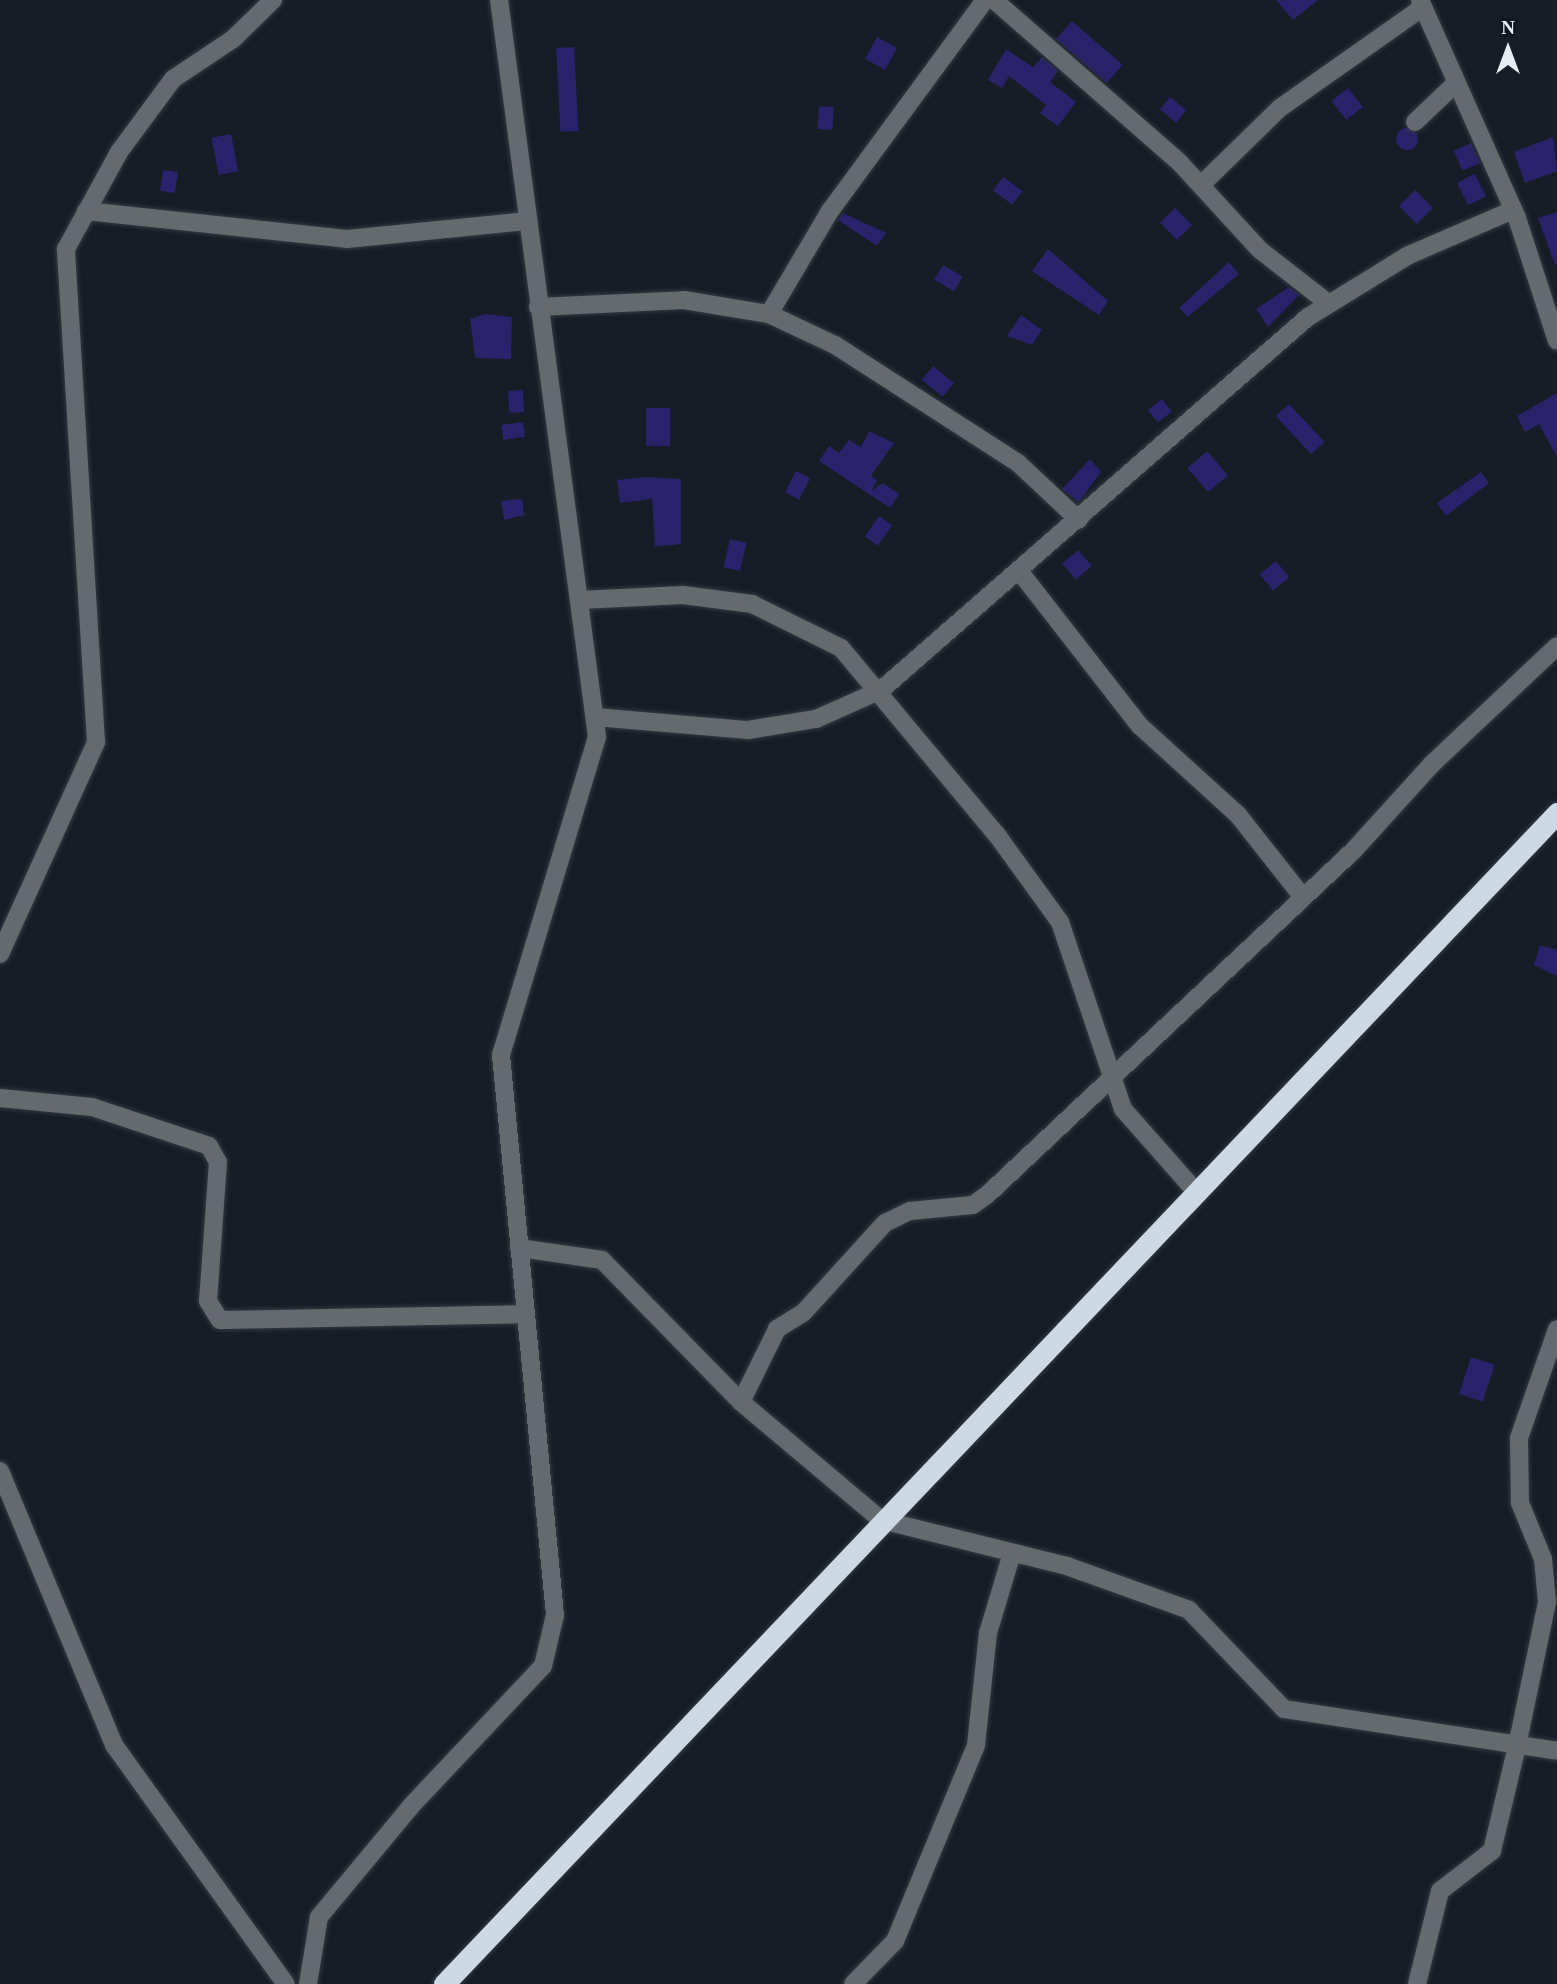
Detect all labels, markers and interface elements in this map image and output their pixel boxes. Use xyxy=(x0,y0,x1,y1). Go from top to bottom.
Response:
north arrow xyxy=(1473,14,1543,84)
text: N xyxy=(1501,17,1515,38)

